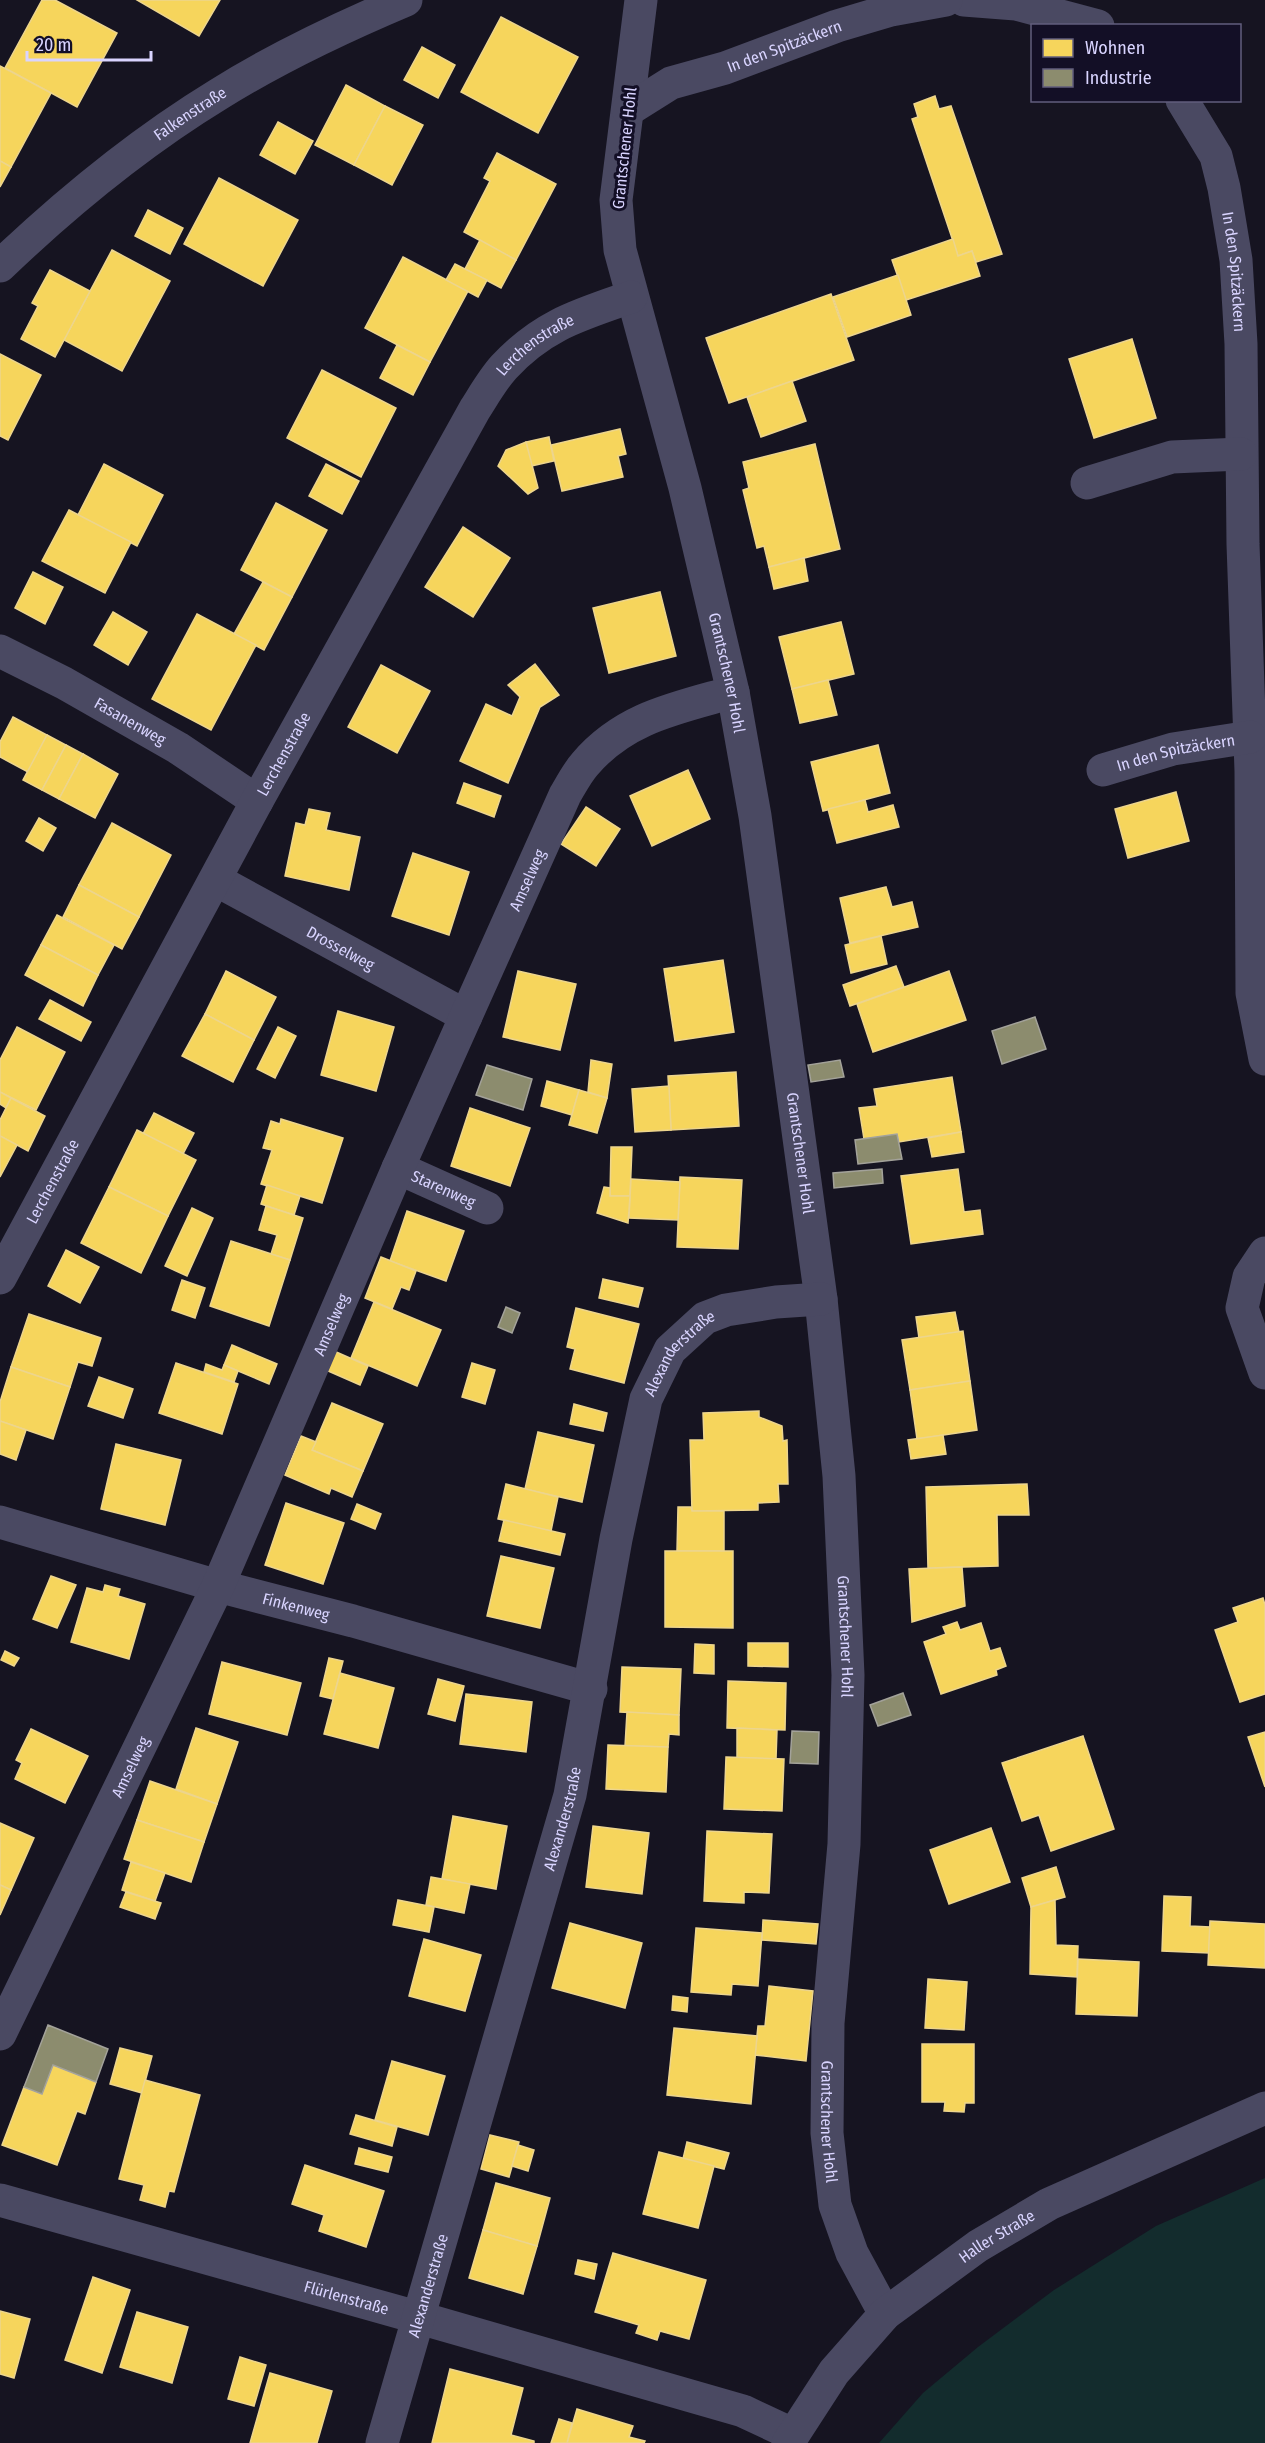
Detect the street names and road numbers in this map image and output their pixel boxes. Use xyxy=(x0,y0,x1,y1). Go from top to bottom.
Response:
street label: In den Spitzäckern xyxy=(724,16,844,76)
street label: Falkenstraße xyxy=(150,83,230,144)
street label: Grantschener Hohl xyxy=(609,86,640,210)
street label: In den Spitzäckern xyxy=(1218,210,1249,332)
street label: Lerchenstraße xyxy=(492,310,577,379)
street label: Grantschener Hohl xyxy=(705,611,749,734)
street label: Fasanenweg xyxy=(91,693,170,749)
street label: Lerchenstraße xyxy=(253,709,315,799)
street label: In den Spitzäckern xyxy=(1114,731,1236,775)
street label: Amselweg xyxy=(505,846,550,914)
street label: Drosselweg xyxy=(303,922,378,975)
street label: Grantschener Hohl xyxy=(783,1091,818,1215)
street label: Lerchenstraße xyxy=(22,1136,83,1227)
street label: Starenweg xyxy=(408,1166,479,1212)
street label: Amselweg xyxy=(309,1290,353,1359)
street label: Alexanderstraße xyxy=(640,1306,717,1399)
street label: Grantschener Hohl xyxy=(834,1575,857,1698)
street label: Finkenweg xyxy=(261,1589,332,1625)
street label: Amselweg xyxy=(108,1733,154,1801)
street label: Alexanderstraße xyxy=(540,1765,585,1873)
street label: Grantschener Hohl xyxy=(817,2060,841,2184)
street label: Haller Straße xyxy=(955,2206,1038,2267)
street label: Alexanderstraße xyxy=(404,2232,452,2340)
street label: Flürlenstraße xyxy=(302,2277,391,2319)

